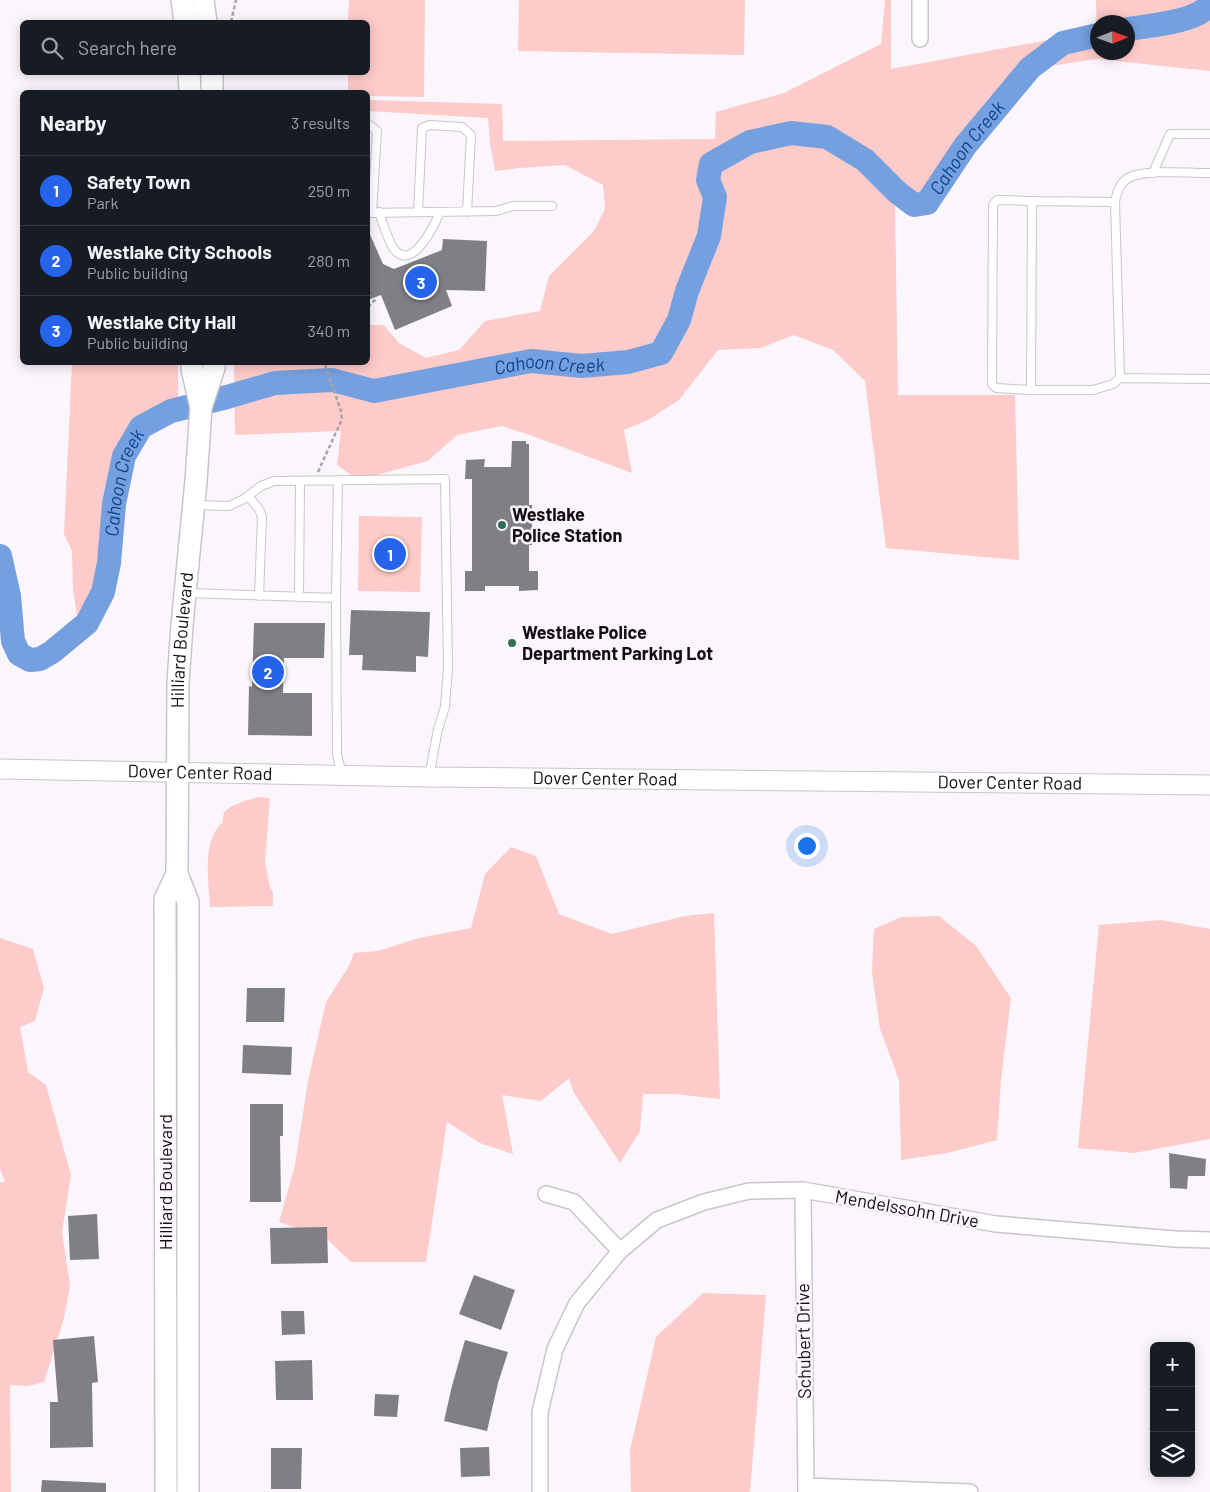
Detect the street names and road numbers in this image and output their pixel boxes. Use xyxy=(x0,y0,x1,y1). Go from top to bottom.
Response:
street label: Hilliard Boulevard xyxy=(166,571,197,708)
street label: Dover Center Road xyxy=(127,759,273,784)
street label: Dover Center Road xyxy=(532,766,677,790)
street label: Dover Center Road xyxy=(937,770,1082,794)
street label: Hilliard Boulevard xyxy=(154,1114,176,1250)
street label: Mendelssohn Drive xyxy=(834,1185,981,1231)
street label: Schubert Drive xyxy=(791,1283,815,1399)

